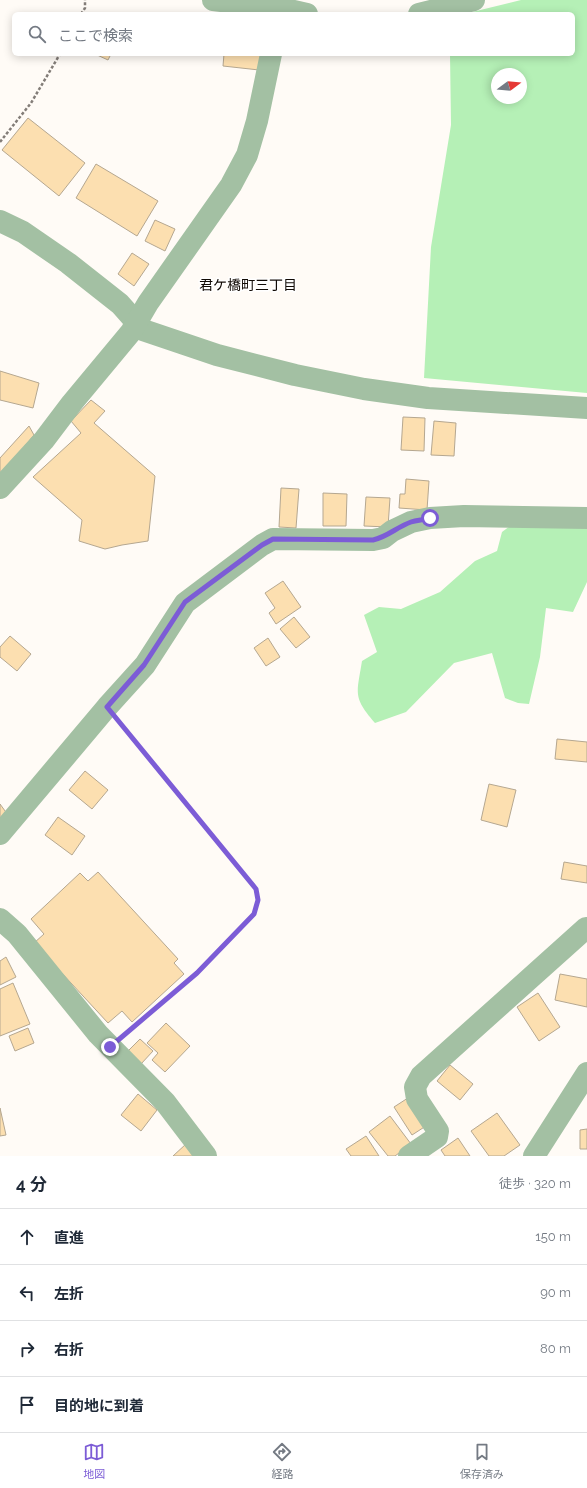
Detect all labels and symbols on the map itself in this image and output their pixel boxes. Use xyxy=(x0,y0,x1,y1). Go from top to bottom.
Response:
north arrow xyxy=(491,68,527,104)
district label: 君ケ橋町三丁目 xyxy=(199,277,297,293)
route start xyxy=(421,509,439,527)
route end xyxy=(101,1038,119,1056)

